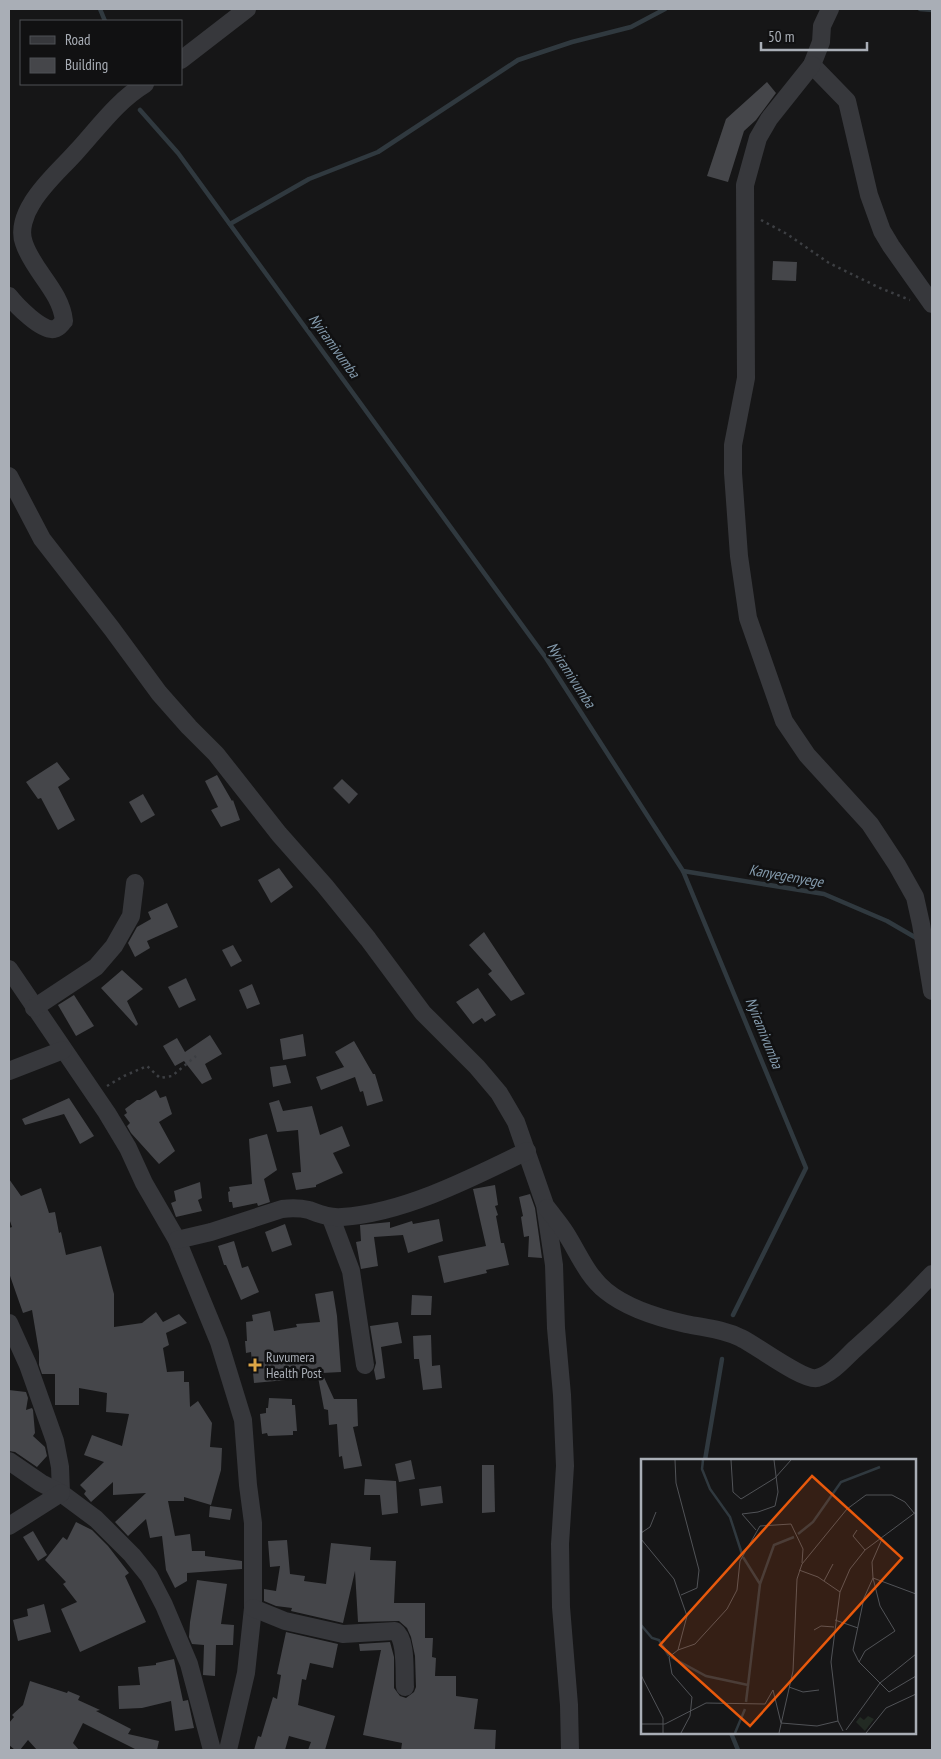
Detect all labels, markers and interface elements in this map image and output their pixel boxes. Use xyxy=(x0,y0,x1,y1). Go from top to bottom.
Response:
legend xyxy=(20,20,182,85)
scale bar xyxy=(761,20,867,52)
text: 50 m xyxy=(768,27,794,46)
text: Road xyxy=(65,30,91,49)
text: Building xyxy=(65,55,108,74)
water label: Nyiramivumba xyxy=(305,310,365,382)
water label: Nyiramivumba xyxy=(543,638,600,712)
water label: Kanyegenyege xyxy=(747,860,825,892)
water label: Nyiramivumba xyxy=(742,995,788,1072)
place label: Ruvumera Health Post xyxy=(266,1348,322,1382)
marker: Ruvumera Health Post xyxy=(248,1358,262,1372)
inset map xyxy=(641,1459,916,1734)

